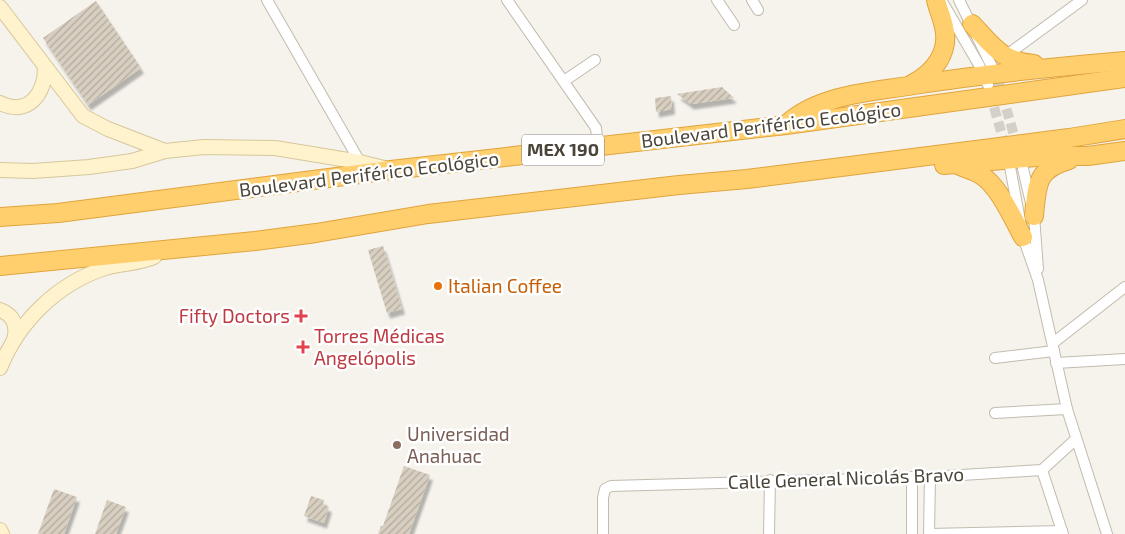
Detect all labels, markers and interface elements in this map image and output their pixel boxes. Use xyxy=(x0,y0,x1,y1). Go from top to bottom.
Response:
street label: Boulevard Periférico Ecológico xyxy=(640,97,902,152)
road number: MEX 190 xyxy=(522,134,604,166)
street label: Boulevard Periférico Ecológico xyxy=(238,146,500,201)
place label: Italian Coffee xyxy=(448,274,562,297)
marker: Italian Coffee xyxy=(432,280,444,292)
place label: Fifty Doctors xyxy=(179,304,290,327)
marker: Fifty Doctors xyxy=(294,309,308,323)
place label: Torres Médicas Angelópolis xyxy=(314,324,445,369)
marker: Torres Médicas Angelópolis xyxy=(296,340,310,354)
place label: Universidad Anahuac xyxy=(407,422,510,467)
marker: Universidad Anahuac xyxy=(391,439,403,451)
street label: Calle General Nicolás Bravo xyxy=(727,462,965,493)

